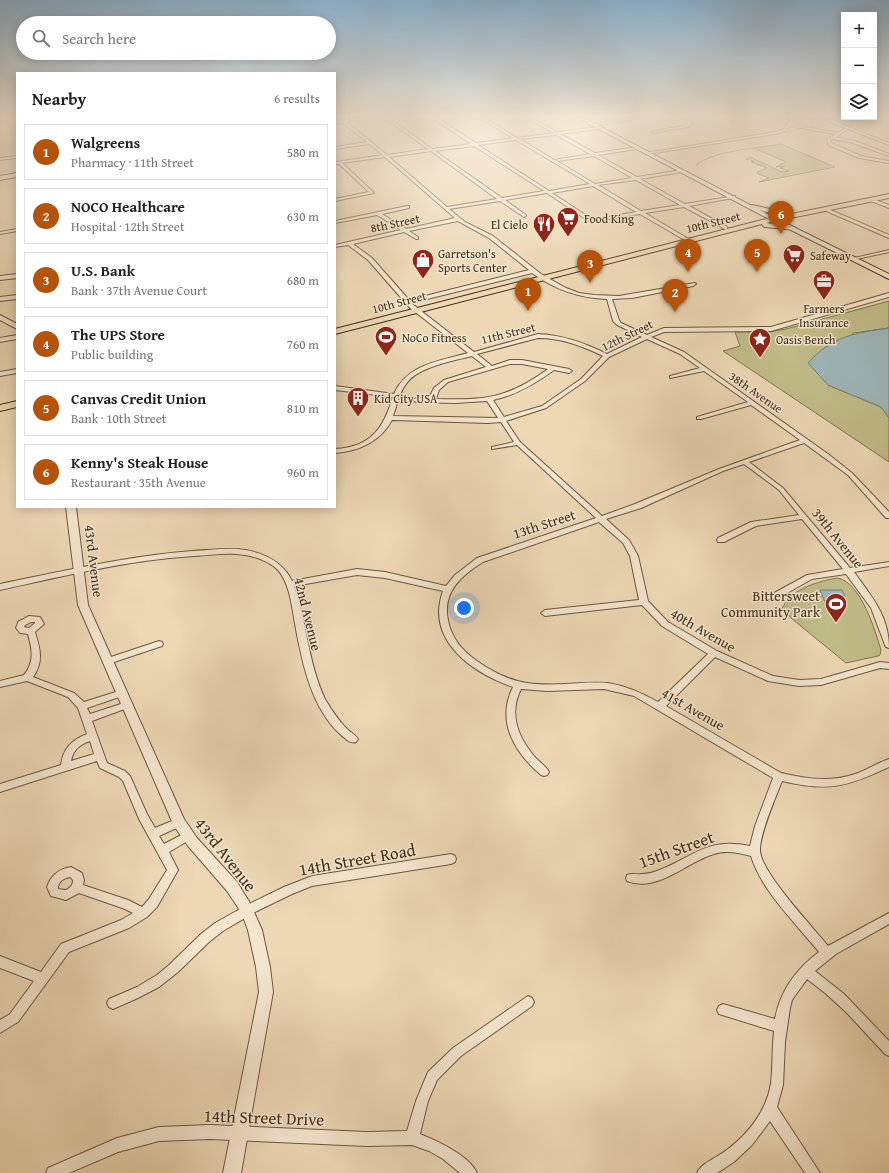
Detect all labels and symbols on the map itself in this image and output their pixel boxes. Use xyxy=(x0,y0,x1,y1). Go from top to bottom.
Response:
pin: 6 xyxy=(768,201,794,234)
supermarket icon: Food King xyxy=(555,205,581,238)
street label: 10th Street xyxy=(684,207,743,237)
street label: 8th Street xyxy=(369,209,422,236)
place label: Food King xyxy=(584,210,634,227)
restaurant icon: El Cielo xyxy=(531,211,557,244)
place label: El Cielo xyxy=(491,216,528,233)
pin: 4 xyxy=(675,239,701,272)
pin: 5 xyxy=(744,239,770,272)
supermarket icon: Safeway xyxy=(781,242,807,275)
place label: Garretson's Sports Center xyxy=(438,245,507,276)
shop icon: Garretson's Sports Center xyxy=(410,247,436,280)
place label: Safeway xyxy=(810,247,851,264)
pin: 3 xyxy=(577,250,603,283)
office icon: Farmers Insurance xyxy=(811,268,837,301)
pin: 1 xyxy=(515,278,541,311)
pin: 2 xyxy=(662,279,688,312)
street label: 10th Street xyxy=(370,286,429,317)
place label: Farmers Insurance xyxy=(799,300,849,331)
street label: 12th Street xyxy=(598,315,656,355)
street label: 11th Street xyxy=(479,318,538,348)
sports icon: NoCo Fitness xyxy=(373,324,399,357)
place icon: Oasis Bench xyxy=(747,326,773,359)
place label: NoCo Fitness xyxy=(402,329,467,346)
place label: Oasis Bench xyxy=(776,331,836,348)
street label: 38th Avenue xyxy=(726,367,787,417)
building icon: Kid City USA xyxy=(345,385,371,418)
place label: Kid City USA xyxy=(374,390,438,407)
street label: 13th Street xyxy=(510,504,578,544)
street label: 39th Avenue xyxy=(807,504,869,573)
street label: 43rd Avenue xyxy=(80,524,108,599)
street label: 42nd Avenue xyxy=(289,575,327,653)
place label: Bittersweet Community Park xyxy=(721,586,821,622)
sports icon: Bittersweet Community Park xyxy=(823,591,849,624)
your location xyxy=(454,598,474,618)
street label: 40th Avenue xyxy=(667,603,740,657)
street label: 41st Avenue xyxy=(658,683,729,735)
street label: 43rd Avenue xyxy=(189,812,263,896)
street label: 15th Street xyxy=(635,824,717,874)
street label: 14th Street Road xyxy=(297,836,417,882)
street label: 14th Street Drive xyxy=(203,1102,325,1132)

